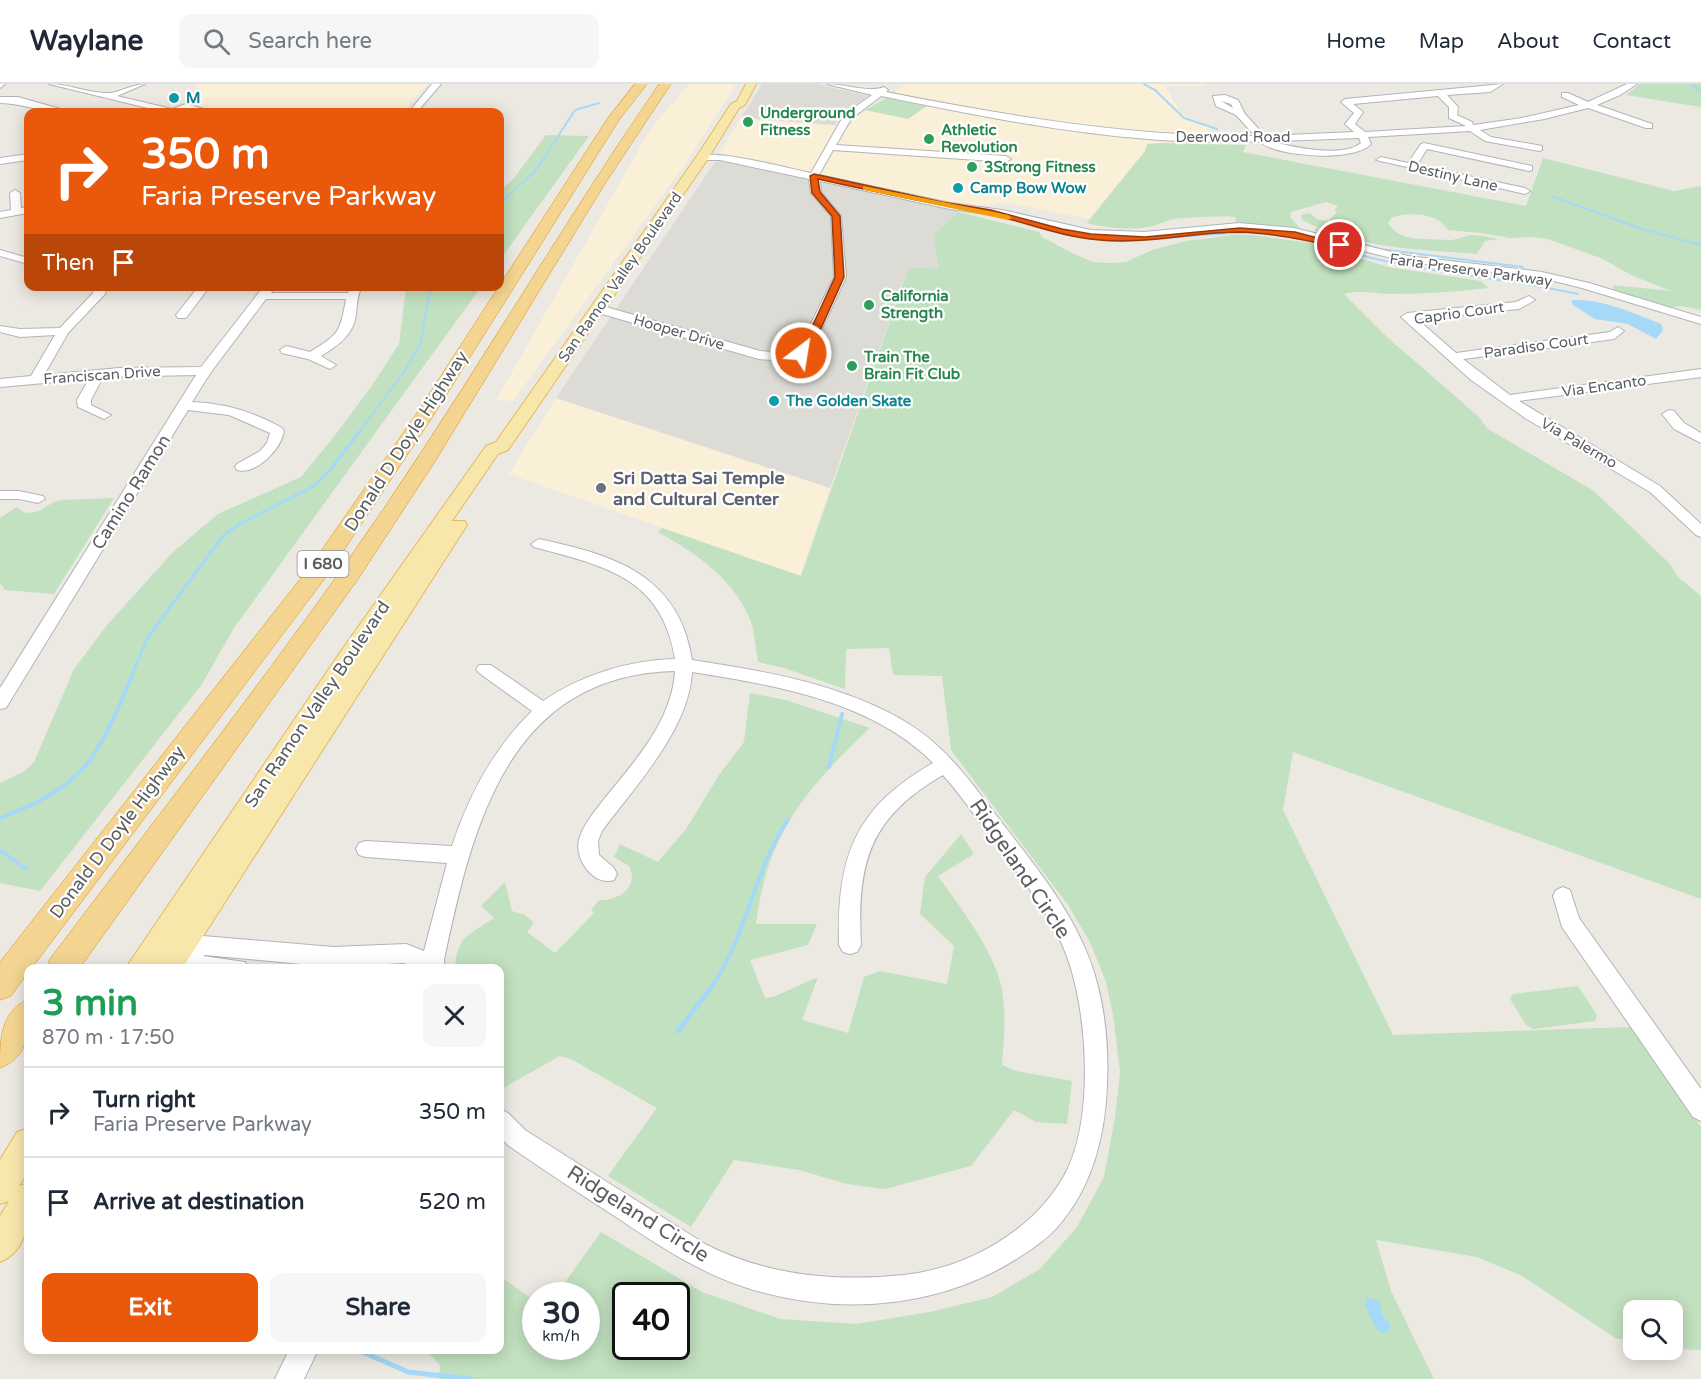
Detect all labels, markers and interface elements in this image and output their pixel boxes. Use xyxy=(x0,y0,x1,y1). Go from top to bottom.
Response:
search box xyxy=(179,14,599,68)
text: Waylane xyxy=(30,24,143,58)
icon: search xyxy=(200,25,233,58)
text: Search here xyxy=(248,28,372,54)
text: Home xyxy=(1326,29,1386,54)
text: Map xyxy=(1419,29,1464,54)
text: About xyxy=(1497,29,1559,54)
text: Contact xyxy=(1592,29,1671,54)
place label: M xyxy=(186,89,201,107)
marker: M xyxy=(167,91,181,105)
place label: Underground Fitness xyxy=(760,104,856,139)
marker: Underground Fitness xyxy=(741,115,755,129)
place label: Athletic Revolution xyxy=(941,121,1018,156)
street label: Deerwood Road xyxy=(1176,128,1290,146)
text: 350 m xyxy=(141,129,270,180)
icon: right xyxy=(42,132,120,210)
marker: Athletic Revolution xyxy=(922,132,936,146)
street label: Destiny Lane xyxy=(1406,157,1500,195)
place label: 3Strong Fitness xyxy=(984,158,1096,177)
marker: 3Strong Fitness xyxy=(965,160,979,174)
place label: Camp Bow Wow xyxy=(970,179,1087,198)
text: Faria Preserve Parkway xyxy=(141,180,436,213)
marker: Camp Bow Wow xyxy=(951,181,965,195)
street label: San Ramon Valley Boulevard xyxy=(554,188,686,366)
pin xyxy=(1314,219,1365,270)
icon: arrive xyxy=(1323,228,1356,261)
icon: arrive xyxy=(107,246,140,279)
text: Then xyxy=(42,250,95,276)
street label: Faria Preserve Parkway xyxy=(1389,250,1553,290)
place label: California Strength xyxy=(881,287,949,323)
marker: California Strength xyxy=(862,298,876,312)
street label: Caprio Court xyxy=(1413,298,1505,328)
street label: Hooper Drive xyxy=(631,310,727,354)
position arrow xyxy=(769,321,833,385)
street label: Paradiso Court xyxy=(1482,330,1590,362)
street label: Donald D Doyle Highway xyxy=(339,346,473,535)
place label: Train The Brain Fit Club xyxy=(863,348,961,383)
marker: Train The Brain Fit Club xyxy=(845,359,859,373)
street label: Franciscan Drive xyxy=(43,362,161,388)
street label: Via Encanto xyxy=(1561,371,1647,401)
place label: The Golden Skate xyxy=(785,392,912,410)
marker: The Golden Skate xyxy=(767,394,781,408)
street label: Via Palermo xyxy=(1538,414,1620,472)
street label: Camino Ramon xyxy=(87,430,175,554)
place label: Sri Datta Sai Temple and Cultural Center xyxy=(613,467,785,510)
marker: Sri Datta Sai Temple and Cultural Center xyxy=(594,481,608,495)
road number: I 680 xyxy=(298,551,348,577)
street label: San Ramon Valley Boulevard xyxy=(240,597,394,811)
street label: Donald D Doyle Highway xyxy=(45,741,189,923)
street label: Ridgeland Circle xyxy=(964,794,1076,944)
text: 3 min xyxy=(42,982,138,1025)
button: close xyxy=(423,984,486,1047)
text: 870 m · 17:50 xyxy=(42,1026,174,1050)
text: Turn right xyxy=(93,1087,195,1113)
icon: right xyxy=(42,1096,75,1129)
text: 350 m xyxy=(419,1099,486,1125)
text: Faria Preserve Parkway xyxy=(93,1113,312,1137)
street label: Ridgeland Circle xyxy=(562,1160,714,1268)
icon: arrive xyxy=(42,1186,75,1219)
text: Arrive at destination xyxy=(93,1189,304,1215)
text: 520 m xyxy=(419,1189,486,1215)
button: Exit xyxy=(42,1273,258,1342)
button: Share xyxy=(270,1273,486,1342)
speed limit sign: 40 xyxy=(612,1282,690,1360)
text: 30 xyxy=(542,1295,580,1332)
map controls xyxy=(1623,1300,1683,1360)
button: search xyxy=(1623,1300,1683,1360)
text: km/h xyxy=(542,1327,580,1345)

